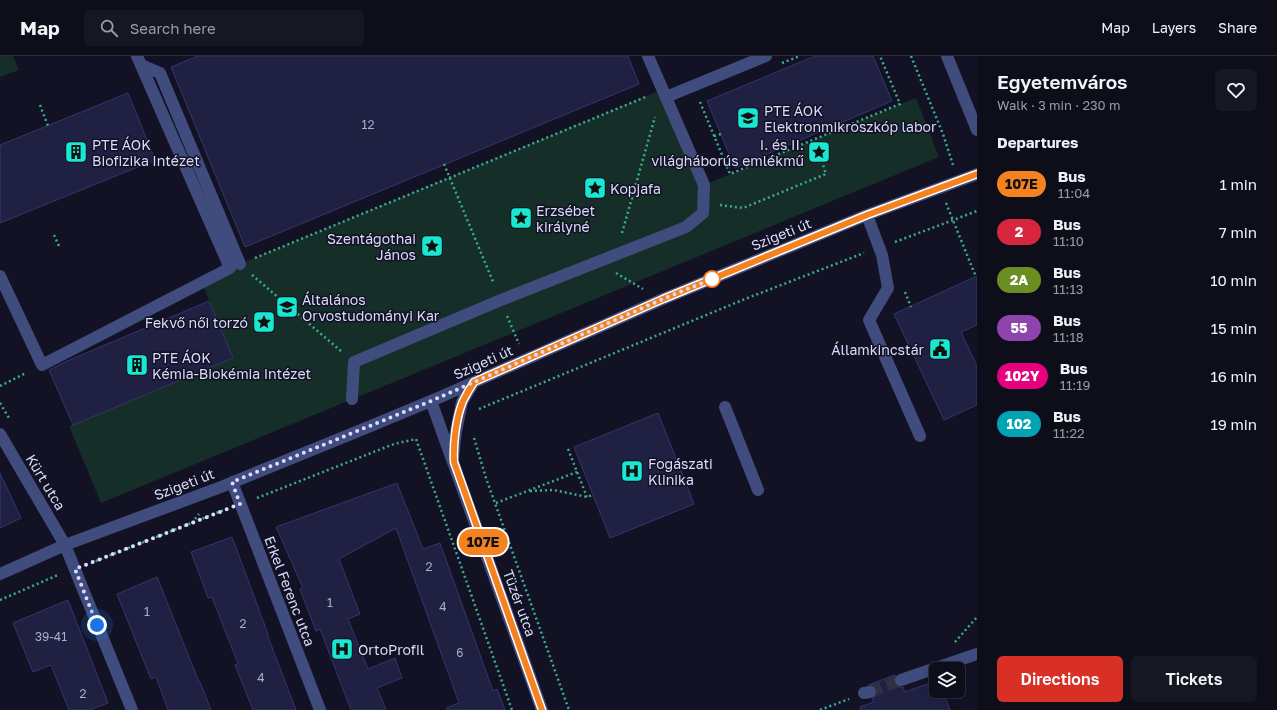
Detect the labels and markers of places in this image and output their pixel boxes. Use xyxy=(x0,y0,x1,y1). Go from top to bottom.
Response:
place label: PTE ÁOK Elektronmikroszkóp labor xyxy=(764,102,937,135)
school or university icon: PTE ÁOK Elektronmikroszkóp labor xyxy=(735,105,761,131)
place label: PTE ÁOK Biofizika Intézet xyxy=(92,136,200,169)
place label: I. és II. világháborús emlékmű xyxy=(651,136,805,169)
building icon: PTE ÁOK Biofizika Intézet xyxy=(63,139,89,165)
place icon: I. és II. világháborús emlékmű xyxy=(806,139,832,165)
place icon: Kopjafa xyxy=(582,175,608,201)
place label: Kopjafa xyxy=(610,180,661,197)
place label: Erzsébet királyné xyxy=(536,202,595,235)
place icon: Erzsébet királyné xyxy=(508,205,534,231)
place label: Szentágothai János xyxy=(327,230,416,263)
place icon: Szentágothai János xyxy=(419,233,445,259)
unlabelled marker xyxy=(703,270,721,288)
place label: Általános Orvostudományi Kar xyxy=(302,291,440,324)
school or university icon: Általános Orvostudományi Kar xyxy=(274,294,300,320)
place icon: Fekvő női torzó xyxy=(251,309,277,335)
place label: Fekvő női torzó xyxy=(145,314,248,331)
public building icon: Államkincstár xyxy=(927,336,953,362)
place label: Államkincstár xyxy=(831,341,925,358)
place label: PTE ÁOK Kémia-Biokémia Intézet xyxy=(152,349,311,382)
building icon: PTE ÁOK Kémia-Biokémia Intézet xyxy=(124,352,150,378)
place label: Fogászati Klinika xyxy=(648,455,713,488)
hospital icon: Fogászati Klinika xyxy=(619,458,645,484)
hospital icon: OrtoProfil xyxy=(329,636,355,662)
place label: OrtoProfil xyxy=(358,641,424,658)

